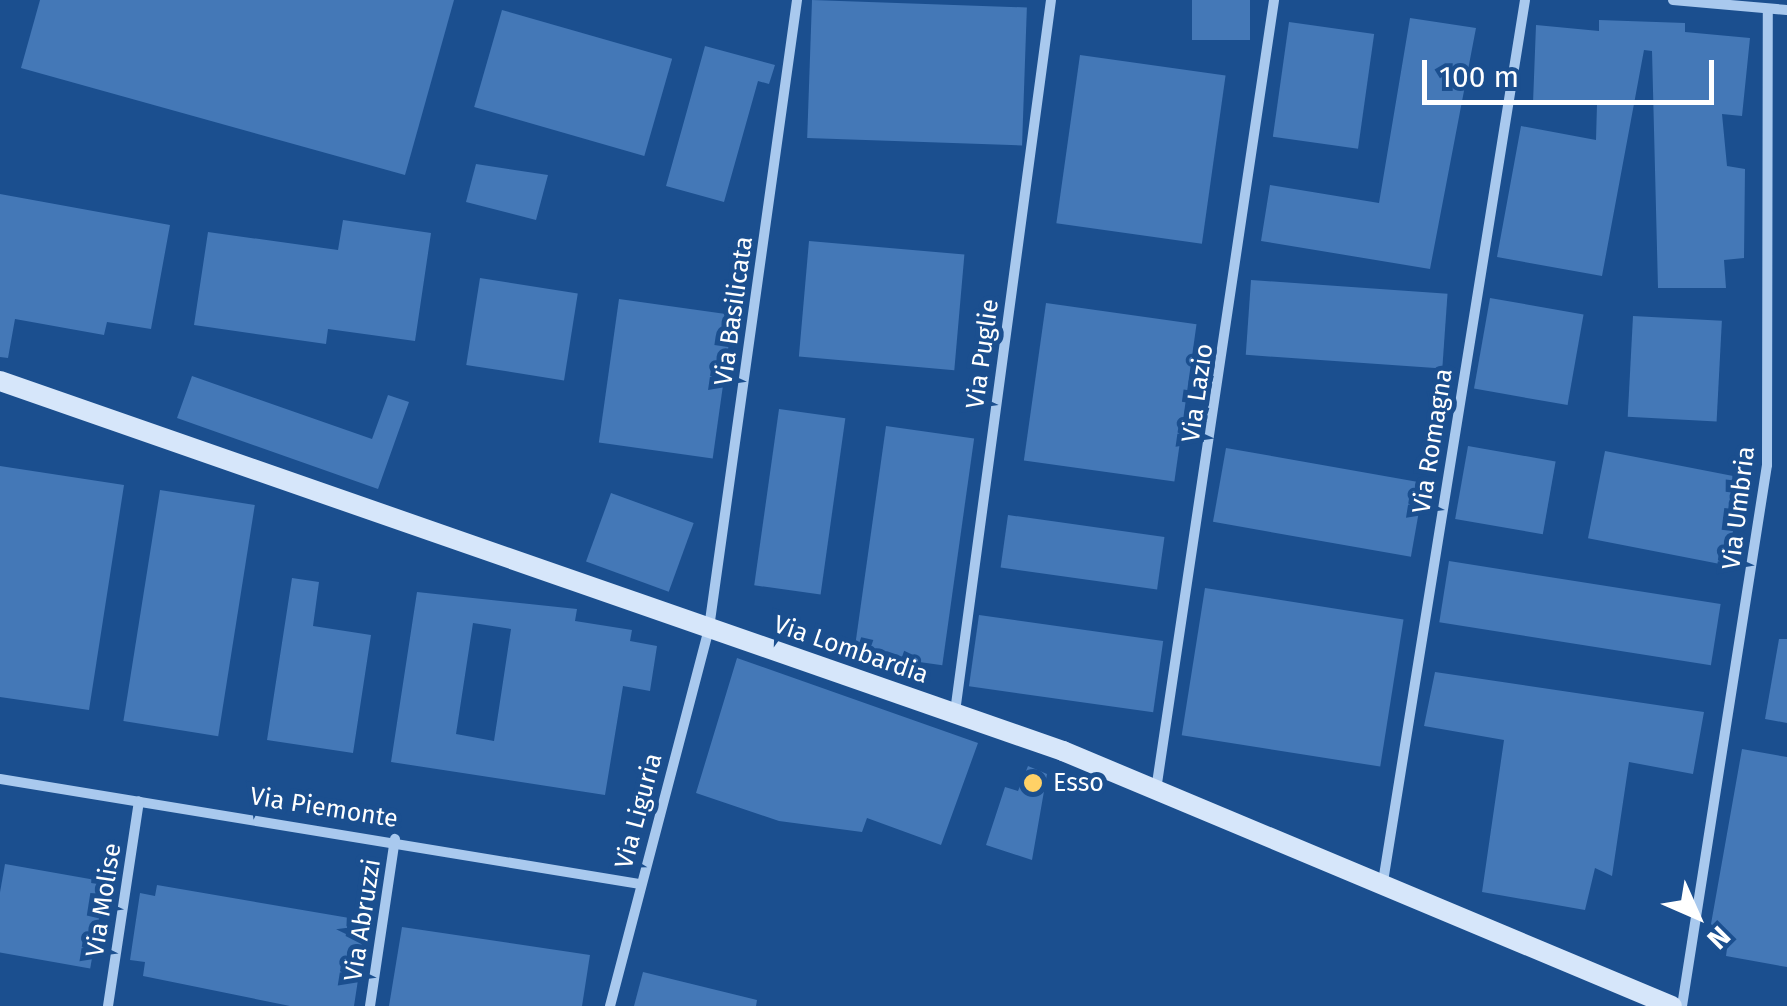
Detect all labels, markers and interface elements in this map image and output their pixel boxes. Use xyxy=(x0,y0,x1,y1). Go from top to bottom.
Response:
scale bar xyxy=(1427,40,1720,102)
text: 100 m xyxy=(1439,59,1519,95)
street label: Via Basilicata xyxy=(709,234,759,388)
street label: Via Puglie xyxy=(960,297,1006,411)
street label: Via Lazio xyxy=(1176,342,1220,444)
street label: Via Romagna xyxy=(1407,366,1459,516)
street label: Via Umbria xyxy=(1717,444,1761,572)
street label: Via Lombardia xyxy=(770,609,932,691)
street label: Via Liguria xyxy=(609,750,669,872)
place label: Esso xyxy=(1053,768,1104,798)
marker: Esso xyxy=(1022,772,1044,794)
street label: Via Piemonte xyxy=(248,782,400,834)
street label: Via Molise xyxy=(80,841,128,959)
street label: Via Abruzzi xyxy=(339,857,387,983)
north arrow xyxy=(1647,866,1747,966)
text: N xyxy=(1700,919,1737,956)

